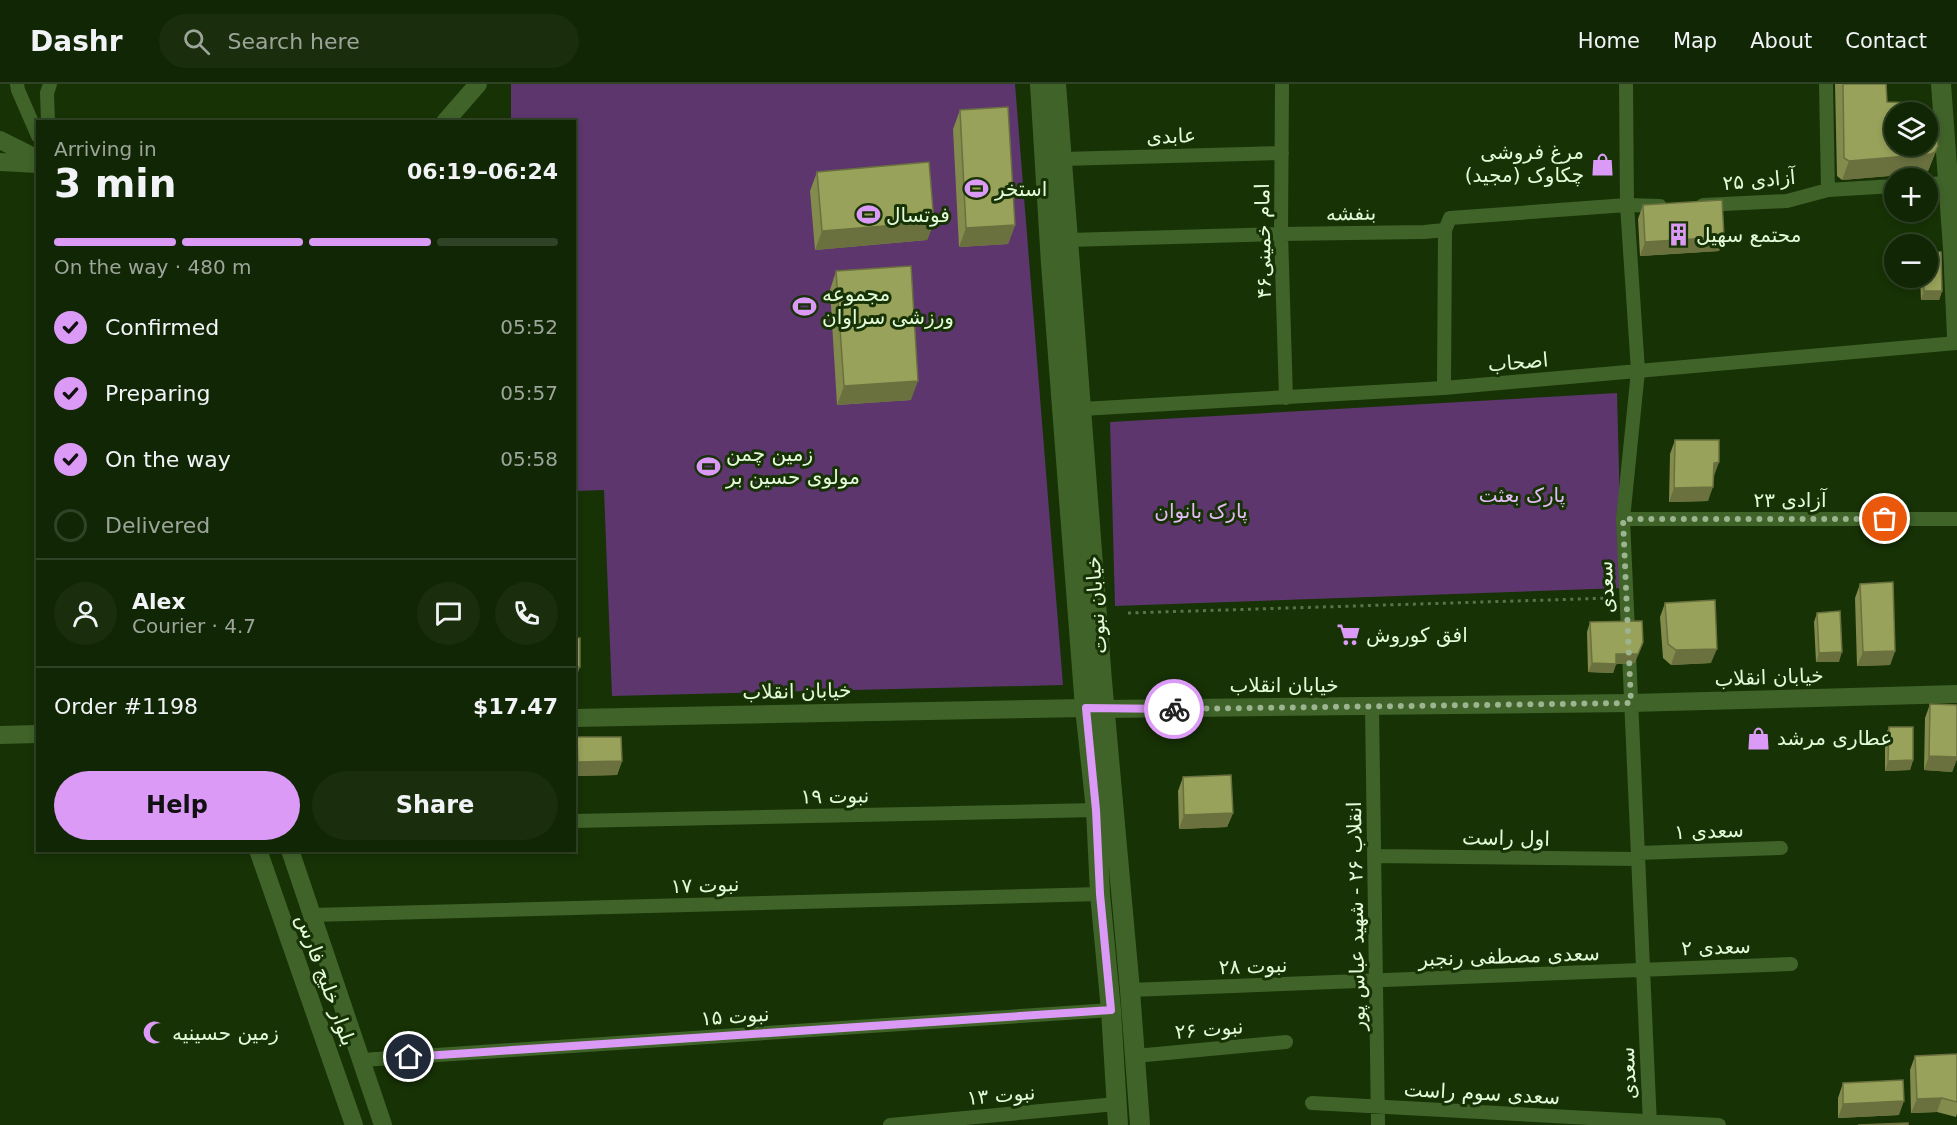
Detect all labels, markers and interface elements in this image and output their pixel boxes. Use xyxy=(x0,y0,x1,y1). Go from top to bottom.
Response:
search box xyxy=(159,14,579,68)
text: Dashr xyxy=(30,25,123,58)
icon: search xyxy=(180,25,213,58)
text: Search here xyxy=(228,29,360,54)
text: Home xyxy=(1578,29,1640,53)
text: Map xyxy=(1673,29,1717,53)
text: About xyxy=(1750,29,1812,53)
text: Contact xyxy=(1845,29,1927,53)
map controls xyxy=(1884,102,1938,288)
button: layers xyxy=(1884,102,1938,156)
street label: عابدی xyxy=(1146,123,1196,149)
text: Arriving in xyxy=(54,137,157,161)
place label: مرغ فروشی چکاوک (مجید) xyxy=(1465,140,1584,187)
shop icon: مرغ فروشی چکاوک (مجید) xyxy=(1589,151,1615,177)
text: 06:19–06:24 xyxy=(407,159,558,184)
text: 3 min xyxy=(54,161,176,206)
street label: آزادی ۲۵ xyxy=(1721,164,1798,195)
button: + xyxy=(1884,168,1938,222)
sports icon: استخر xyxy=(964,176,990,202)
place label: استخر xyxy=(994,177,1047,201)
street label: امام خمینی۴۶ xyxy=(1250,183,1276,299)
street label: بنفشه xyxy=(1326,201,1376,225)
sports icon: فوتسال xyxy=(855,202,881,228)
place label: فوتسال xyxy=(886,203,950,227)
building icon: محتمع سهیل xyxy=(1665,222,1691,248)
place label: محتمع سهیل xyxy=(1696,223,1801,247)
button: − xyxy=(1884,234,1938,288)
text: On the way · 480 m xyxy=(54,255,252,279)
place label: مجموعه ورزشی سراوان xyxy=(822,282,954,329)
sports icon: مجموعه ورزشی سراوان xyxy=(791,293,817,319)
icon: check xyxy=(54,311,87,344)
text: Confirmed xyxy=(105,315,219,340)
text: 05:52 xyxy=(500,315,558,339)
street label: اصحاب xyxy=(1487,347,1549,377)
icon: check xyxy=(54,377,87,410)
text: Preparing xyxy=(105,381,211,406)
text: 05:57 xyxy=(500,381,558,405)
place label: زمین چمن مولوی حسین بر xyxy=(725,442,860,489)
icon: check xyxy=(54,443,87,476)
text: On the way xyxy=(105,447,231,472)
text: 05:58 xyxy=(500,447,558,471)
sports icon: زمین چمن مولوی حسین بر xyxy=(695,453,721,479)
park label: پارک بعثت xyxy=(1479,483,1565,508)
street label: آزادی ۲۳ xyxy=(1753,487,1828,512)
pin xyxy=(1859,493,1910,544)
park label: پارک بانوان xyxy=(1154,499,1248,524)
icon: bag xyxy=(1868,502,1901,535)
text: Delivered xyxy=(105,513,210,538)
street label: خیابان نبوت xyxy=(1081,555,1111,655)
street label: سعدی xyxy=(1593,560,1619,614)
button: person xyxy=(54,582,117,645)
button: chat xyxy=(417,582,480,645)
button: phone xyxy=(495,582,558,645)
text: Alex xyxy=(132,589,186,614)
text: Courier · 4.7 xyxy=(132,614,256,638)
supermarket icon: افق کوروش xyxy=(1335,622,1361,648)
place label: افق کوروش xyxy=(1366,623,1468,647)
street label: خیابان انقلاب xyxy=(1714,663,1824,691)
street label: خیابان انقلاب xyxy=(1229,673,1339,697)
street label: خیابان انقلاب xyxy=(742,678,852,704)
courier xyxy=(1144,679,1204,739)
icon: bike xyxy=(1158,693,1191,726)
text: Order #1198 xyxy=(54,694,198,719)
text: $17.47 xyxy=(473,694,558,719)
shop icon: عطاری مرشد xyxy=(1746,725,1772,751)
place label: عطاری مرشد xyxy=(1777,726,1892,750)
button: Help xyxy=(54,771,300,840)
button: Share xyxy=(312,771,558,840)
street label: نبوت ۱۹ xyxy=(800,783,870,809)
street label: انقلاب ۲۶ - شهید عباس پور xyxy=(1342,801,1371,1032)
street label: سعدی ۱ xyxy=(1674,818,1744,844)
street label: اول راست xyxy=(1462,825,1550,851)
street label: نبوت ۱۷ xyxy=(670,872,740,898)
street label: بلوار خلیج فارس xyxy=(291,911,361,1049)
street label: سعدی ۲ xyxy=(1681,934,1751,960)
street label: سعدی مصطفی رنجبر xyxy=(1417,941,1600,971)
street label: نبوت ۲۸ xyxy=(1218,953,1288,979)
street label: نبوت ۱۵ xyxy=(700,1002,770,1030)
street label: نبوت ۲۶ xyxy=(1174,1014,1244,1044)
mosque icon: زمین حسینیه xyxy=(141,1020,167,1046)
place label: زمین حسینیه xyxy=(172,1021,279,1045)
pin xyxy=(383,1031,434,1082)
icon: home xyxy=(392,1040,425,1073)
street label: سعدی xyxy=(1615,1046,1641,1100)
street label: سعدی سوم راست xyxy=(1403,1077,1561,1109)
street label: نبوت ۱۳ xyxy=(966,1080,1036,1110)

